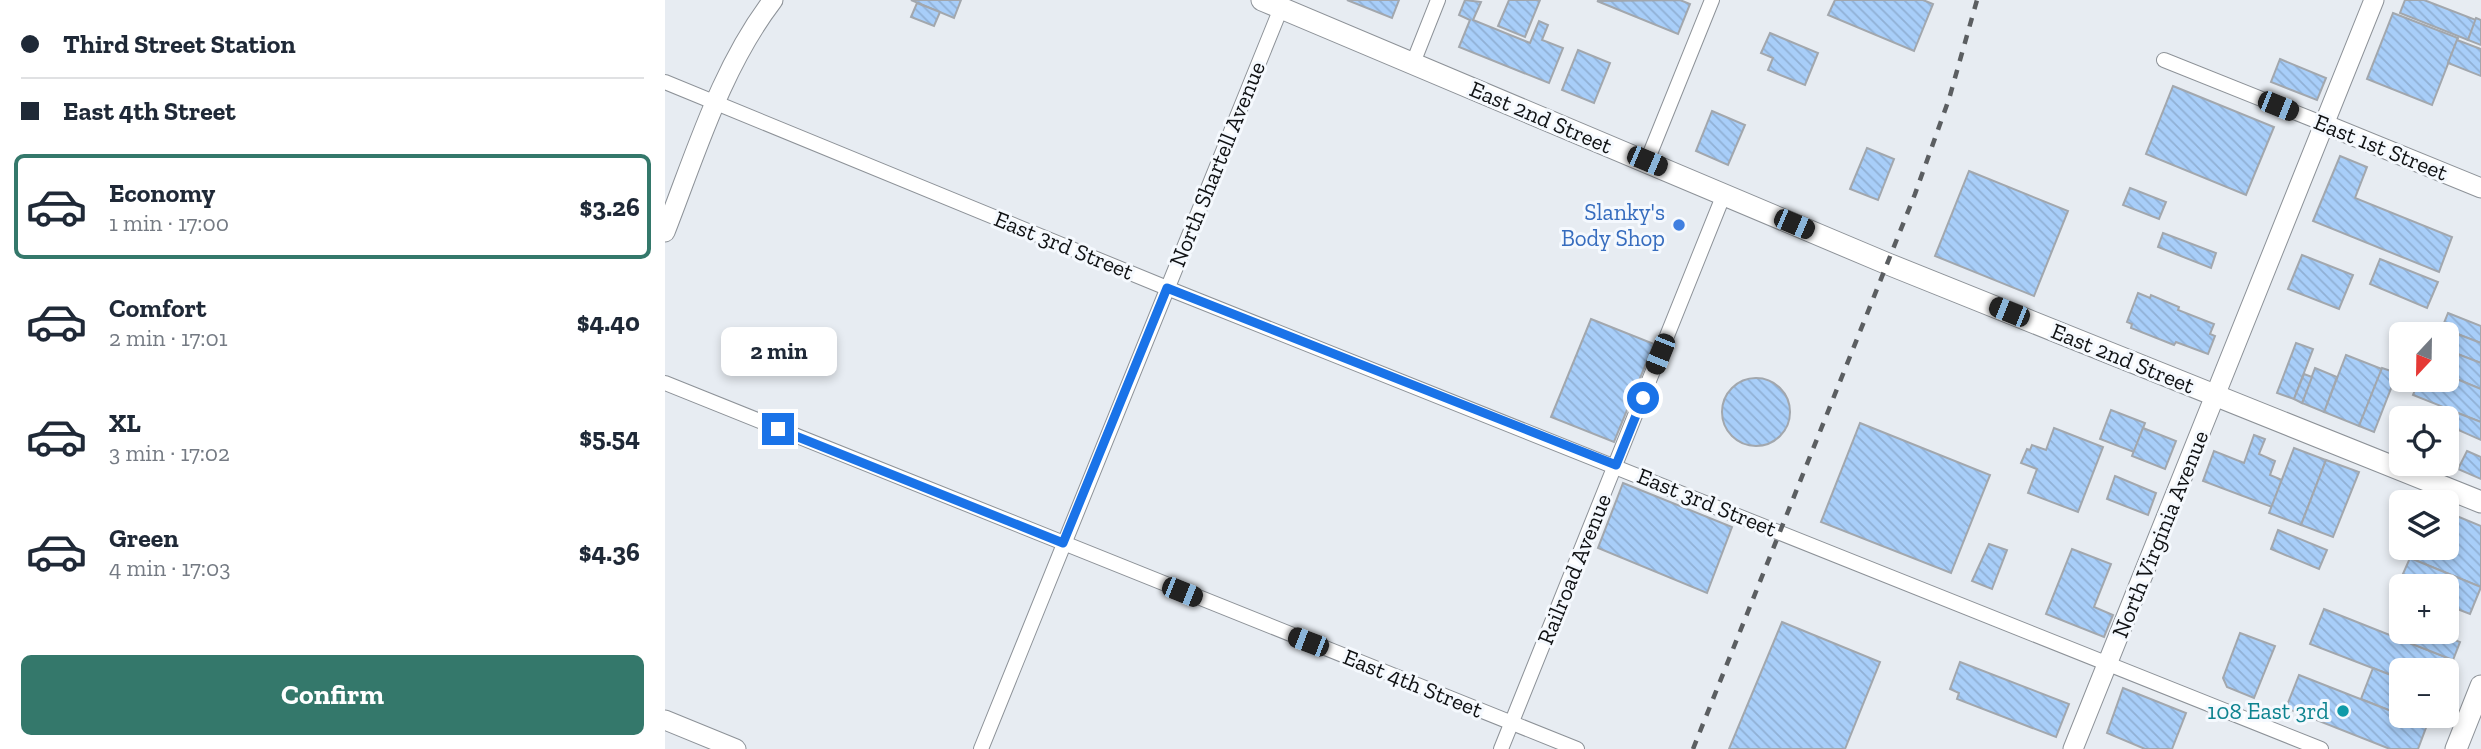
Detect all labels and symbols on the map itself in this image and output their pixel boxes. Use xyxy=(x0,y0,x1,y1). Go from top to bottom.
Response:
street label: North Shartell Avenue xyxy=(1163,57,1271,271)
street label: East 2nd Street xyxy=(1466,74,1617,160)
car xyxy=(2255,88,2302,124)
street label: East 1st Street xyxy=(2310,107,2452,187)
car xyxy=(1624,143,1671,179)
place label: Slanky's Body Shop xyxy=(1561,198,1665,252)
street label: East 3rd Street xyxy=(990,204,1138,286)
car xyxy=(1771,206,1818,242)
marker: Slanky's Body Shop xyxy=(1671,217,1687,233)
car xyxy=(1986,294,2033,330)
street label: East 2nd Street xyxy=(2047,317,2199,400)
north arrow xyxy=(2389,322,2459,392)
callout: 2 min xyxy=(720,328,836,376)
car xyxy=(1643,331,1678,377)
route start xyxy=(1627,382,1659,414)
route end xyxy=(762,413,794,445)
street label: North Virginia Avenue xyxy=(2106,426,2214,642)
street label: East 3rd Street xyxy=(1633,461,1781,543)
street label: Railroad Avenue xyxy=(1531,489,1617,649)
car xyxy=(1159,574,1206,610)
car xyxy=(1285,625,1332,659)
street label: East 4th Street xyxy=(1339,642,1487,724)
place label: 108 East 3rd xyxy=(2207,697,2329,725)
marker: 108 East 3rd xyxy=(2335,703,2351,719)

